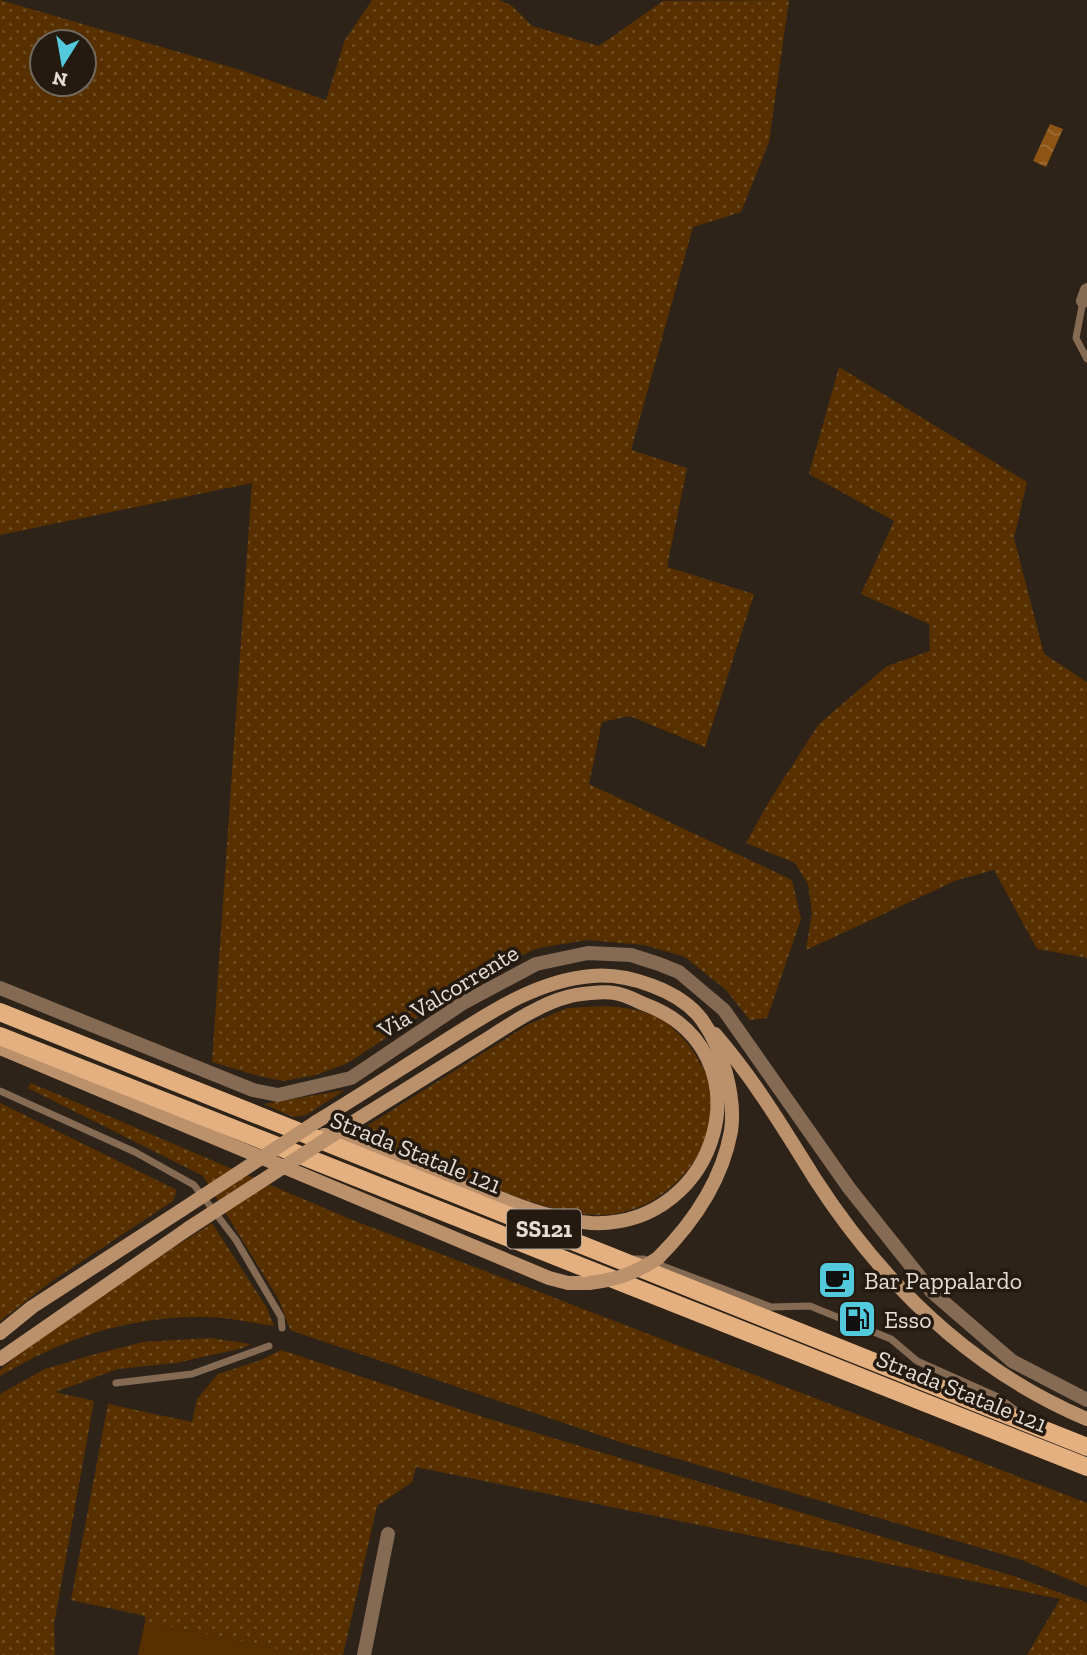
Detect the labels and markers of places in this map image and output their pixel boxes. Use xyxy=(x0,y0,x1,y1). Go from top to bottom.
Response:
cafe icon: Bar Pappalardo xyxy=(816,1259,858,1301)
place label: Bar Pappalardo xyxy=(864,1266,1022,1295)
fuel station icon: Esso xyxy=(836,1298,878,1340)
place label: Esso xyxy=(884,1305,931,1334)

